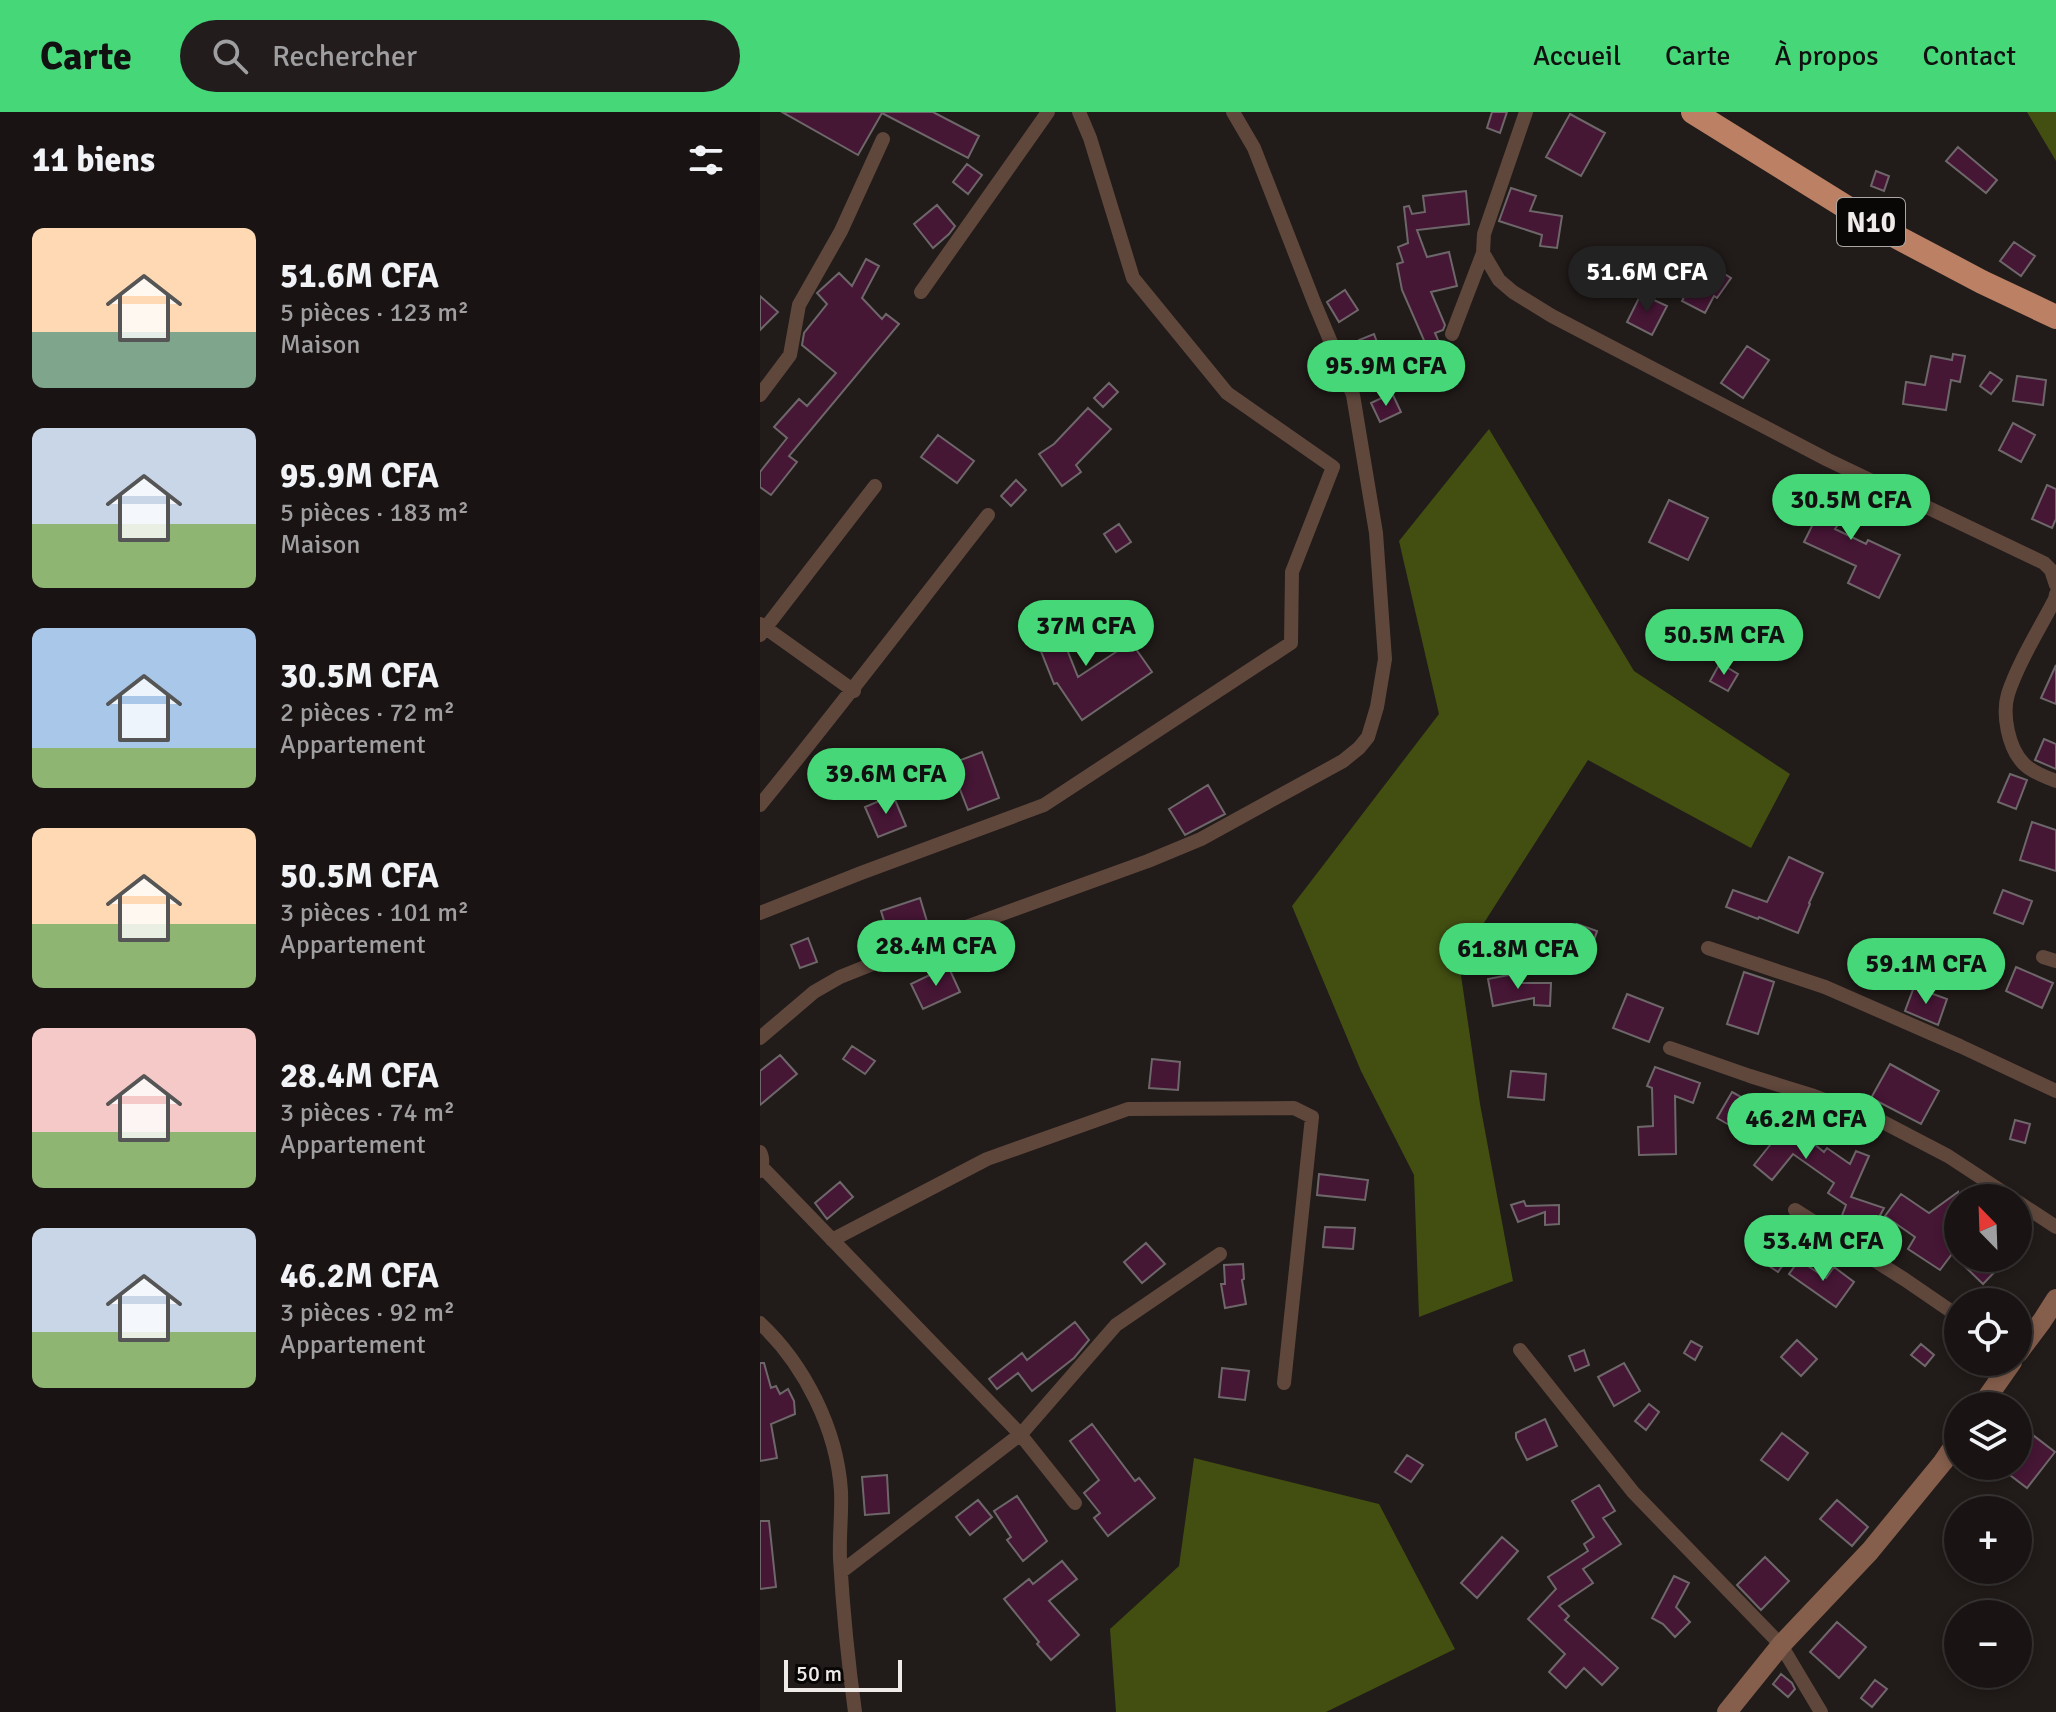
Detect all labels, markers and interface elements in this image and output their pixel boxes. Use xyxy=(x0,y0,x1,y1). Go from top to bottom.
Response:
search box xyxy=(180,20,740,92)
text: Carte xyxy=(40,33,132,80)
icon: search xyxy=(208,34,252,78)
text: Rechercher xyxy=(272,38,417,75)
text: Accueil xyxy=(1533,39,1621,73)
text: Carte xyxy=(1665,39,1730,73)
text: À propos xyxy=(1774,39,1879,73)
text: Contact xyxy=(1923,39,2016,73)
icon: filters xyxy=(684,138,728,182)
text: 11 biens xyxy=(32,139,155,181)
road number: N10 xyxy=(1837,198,1905,246)
pin: 51.6M CFA xyxy=(1555,246,1739,314)
text: 51.6M CFA xyxy=(280,255,439,297)
text: 51.6M CFA xyxy=(1586,256,1708,288)
icon: home xyxy=(96,260,192,356)
text: 5 pièces · 123 m² xyxy=(280,297,469,329)
text: Maison xyxy=(280,329,360,361)
pin: 95.9M CFA xyxy=(1294,340,1478,408)
text: 95.9M CFA xyxy=(1325,350,1447,382)
text: 95.9M CFA xyxy=(280,455,439,497)
icon: home xyxy=(96,460,192,556)
pin: 30.5M CFA xyxy=(1759,474,1943,542)
text: 30.5M CFA xyxy=(1790,484,1912,516)
text: 5 pièces · 183 m² xyxy=(280,497,469,529)
text: Maison xyxy=(280,529,360,561)
pin: 37M CFA xyxy=(1012,600,1160,668)
pin: 50.5M CFA xyxy=(1632,609,1816,677)
text: 37M CFA xyxy=(1036,610,1136,642)
text: 50.5M CFA xyxy=(1663,619,1785,651)
text: 30.5M CFA xyxy=(280,655,439,697)
icon: home xyxy=(96,660,192,756)
text: 2 pièces · 72 m² xyxy=(280,697,455,729)
text: Appartement xyxy=(280,729,426,761)
pin: 39.6M CFA xyxy=(794,748,978,816)
text: 39.6M CFA xyxy=(825,758,947,790)
text: 50.5M CFA xyxy=(280,855,439,897)
icon: home xyxy=(96,860,192,956)
text: 3 pièces · 101 m² xyxy=(280,897,469,929)
pin: 28.4M CFA xyxy=(844,920,1028,988)
pin: 61.8M CFA xyxy=(1426,923,1610,991)
text: Appartement xyxy=(280,929,426,961)
text: 28.4M CFA xyxy=(875,930,997,962)
text: 61.8M CFA xyxy=(1457,933,1579,965)
pin: 59.1M CFA xyxy=(1834,938,2018,1006)
text: 59.1M CFA xyxy=(1865,948,1987,980)
text: 28.4M CFA xyxy=(280,1055,439,1097)
icon: home xyxy=(96,1060,192,1156)
pin: 46.2M CFA xyxy=(1714,1093,1898,1161)
text: 3 pièces · 74 m² xyxy=(280,1097,455,1129)
text: 46.2M CFA xyxy=(1745,1103,1867,1135)
text: Appartement xyxy=(280,1129,426,1161)
north arrow xyxy=(1944,1184,2032,1272)
map controls xyxy=(1944,1184,2032,1688)
pin: 53.4M CFA xyxy=(1731,1215,1915,1283)
text: 53.4M CFA xyxy=(1762,1225,1884,1257)
text: 46.2M CFA xyxy=(280,1255,439,1297)
icon: home xyxy=(96,1260,192,1356)
button: locate xyxy=(1944,1288,2032,1376)
text: 3 pièces · 92 m² xyxy=(280,1297,455,1329)
text: Appartement xyxy=(280,1329,426,1361)
button: layers xyxy=(1944,1392,2032,1480)
button: + xyxy=(1944,1496,2032,1584)
button: − xyxy=(1944,1600,2032,1688)
scale bar xyxy=(784,1656,902,1692)
text: 50 m xyxy=(796,1660,842,1687)

